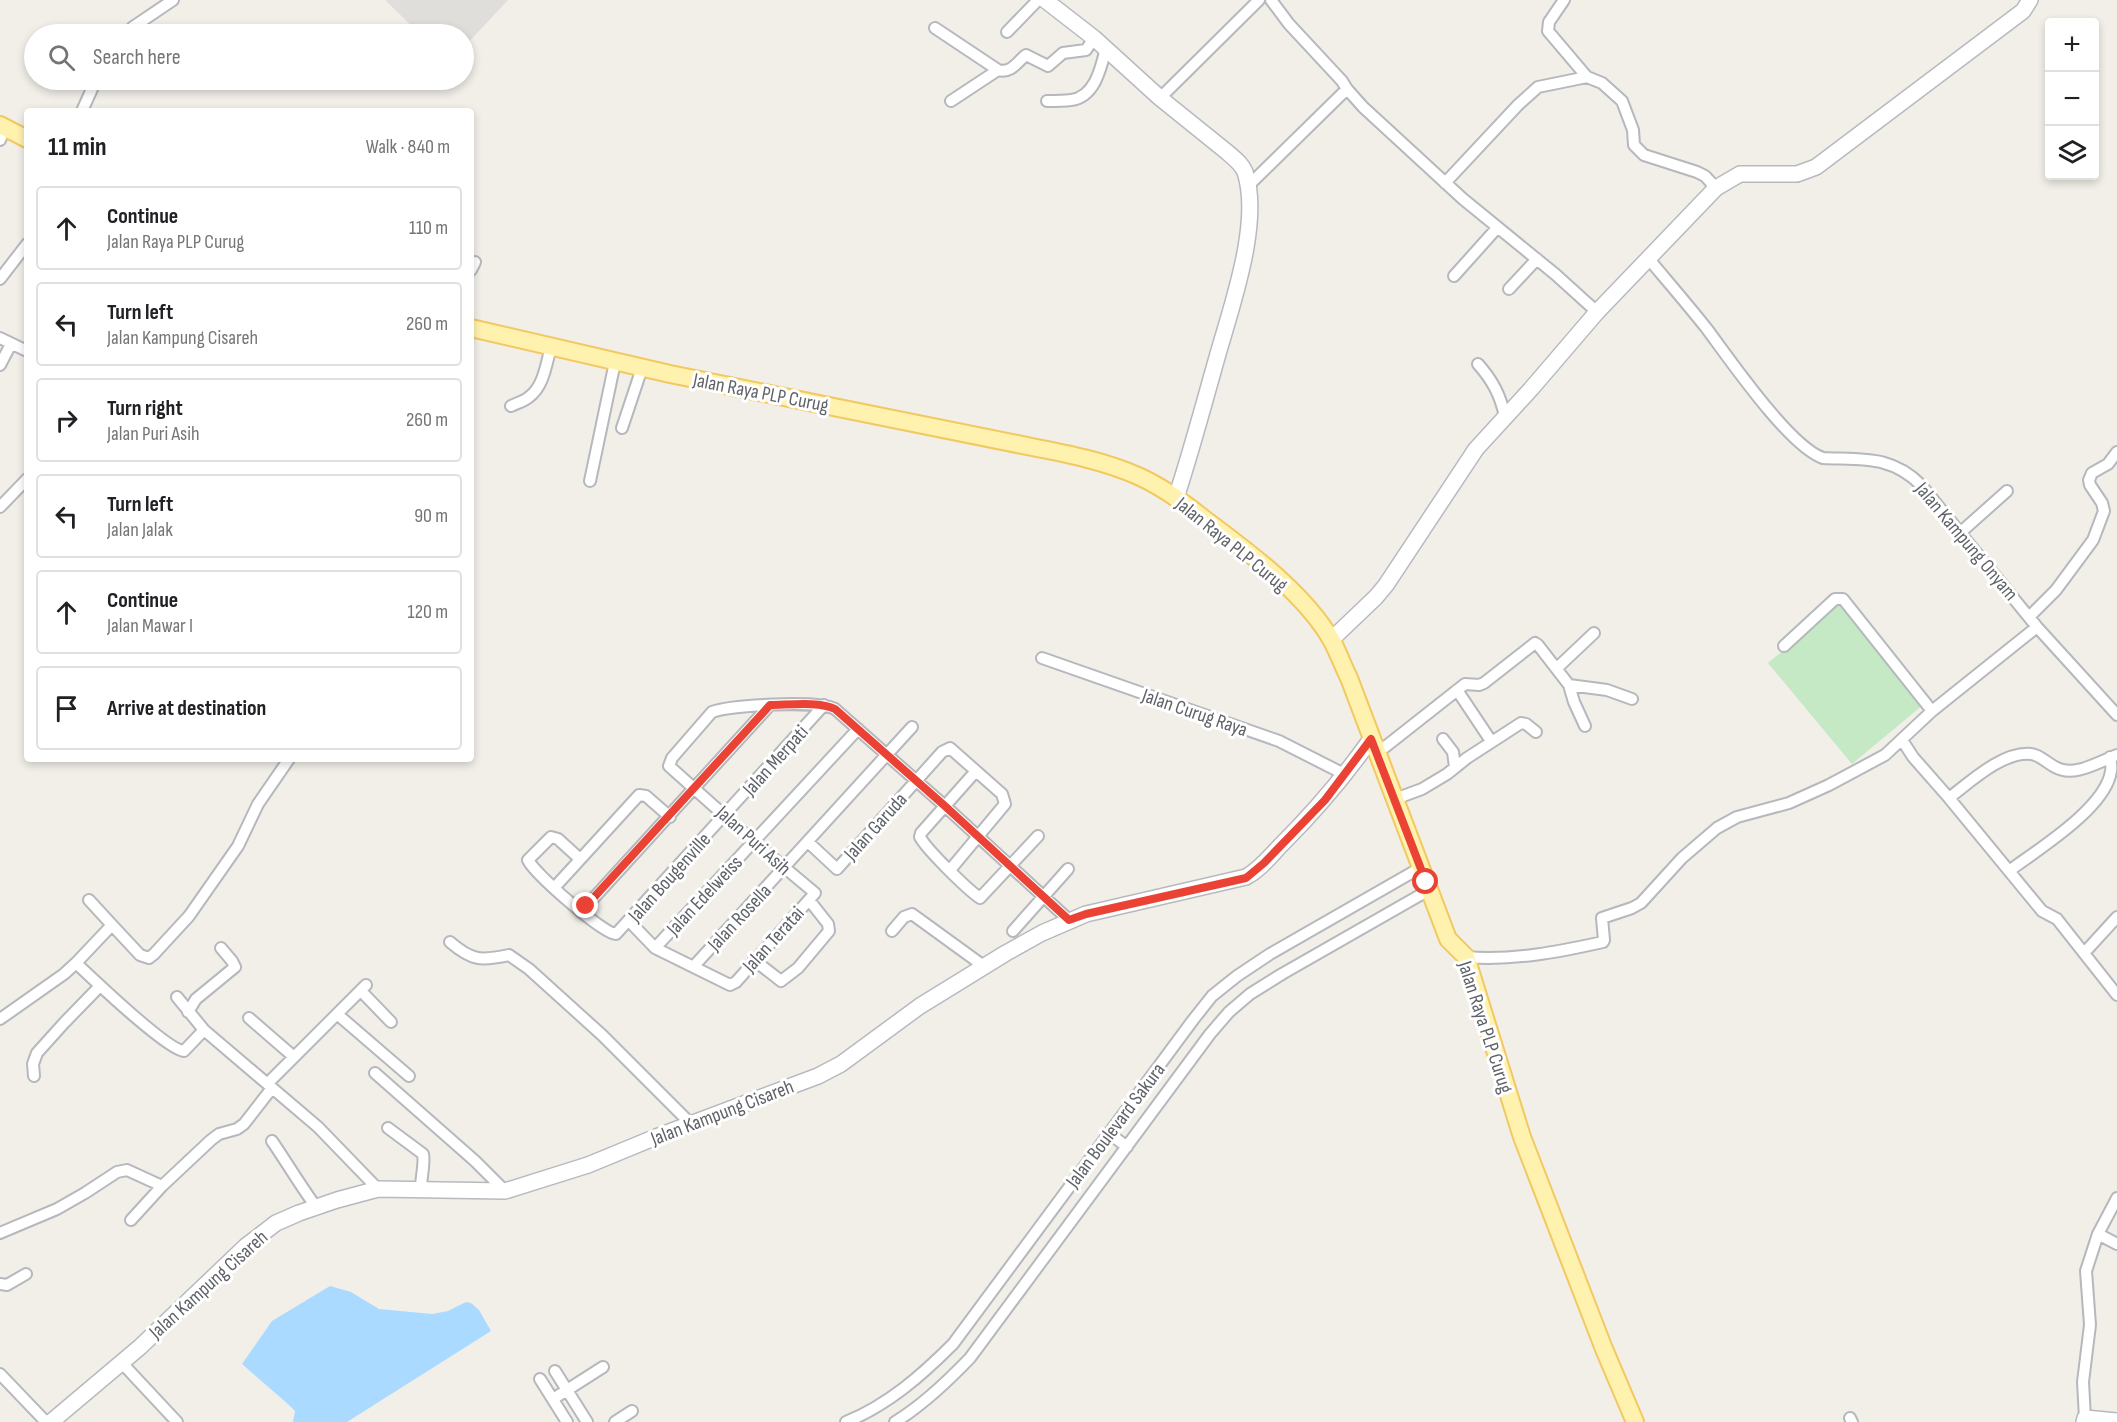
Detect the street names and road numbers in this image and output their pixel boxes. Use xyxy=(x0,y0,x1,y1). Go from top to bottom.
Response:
street label: Jalan Raya PLP Curug xyxy=(690,368,831,418)
street label: Jalan Kampung Onyam xyxy=(1909,477,2023,606)
street label: Jalan Raya PLP Curug xyxy=(1170,492,1292,597)
street label: Jalan Curug Raya xyxy=(1138,683,1251,742)
street label: Jalan Merpati xyxy=(737,721,814,802)
street label: Jalan Garuda xyxy=(838,788,912,866)
street label: Jalan Puri Asih xyxy=(710,800,796,881)
street label: Jalan Bougenville xyxy=(623,828,716,928)
street label: Jalan Edelweiss xyxy=(661,851,748,941)
street label: Jalan Rosella xyxy=(702,879,777,957)
street label: Jalan Teratai xyxy=(737,902,810,978)
street label: Jalan Raya PLP Curug xyxy=(1452,957,1518,1096)
street label: Jalan Boulevard Sakura xyxy=(1061,1059,1170,1193)
street label: Jalan Kampung Cisareh xyxy=(647,1075,797,1152)
street label: Jalan Kampung Cisareh xyxy=(144,1225,273,1345)

